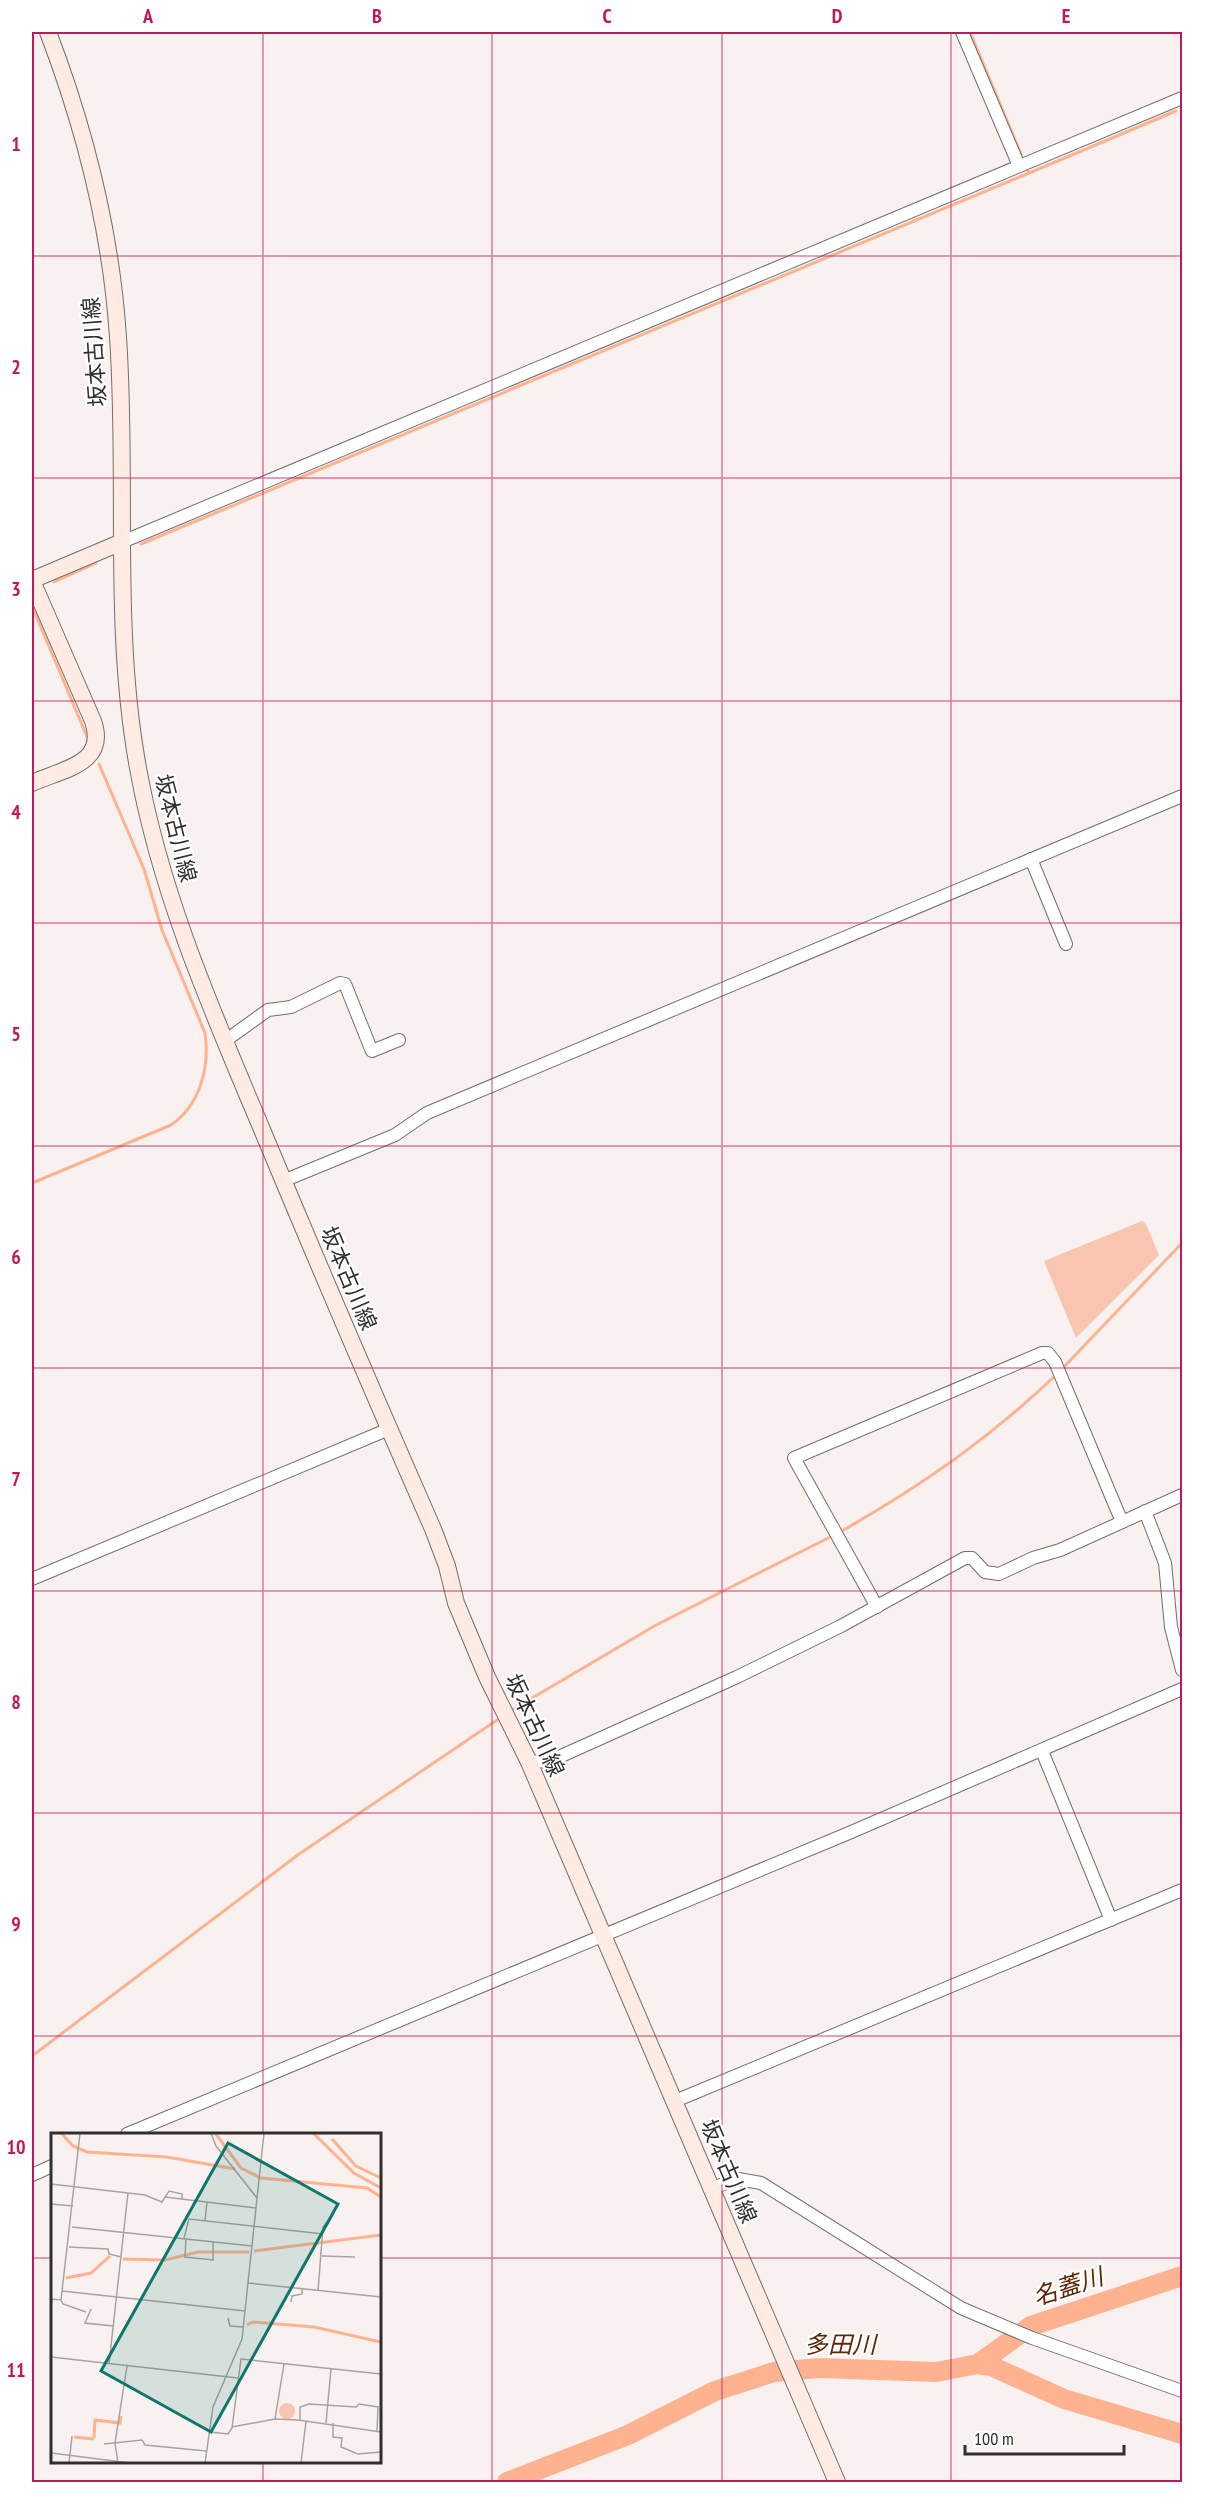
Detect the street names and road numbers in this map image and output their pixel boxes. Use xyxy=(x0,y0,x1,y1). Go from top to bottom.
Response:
street label: 坂本古川線 xyxy=(76,296,112,408)
street label: 坂本古川線 xyxy=(149,771,203,885)
street label: 坂本古川線 xyxy=(315,1222,383,1334)
street label: 坂本古川線 xyxy=(499,1669,571,1781)
street label: 坂本古川線 xyxy=(695,2115,763,2227)

